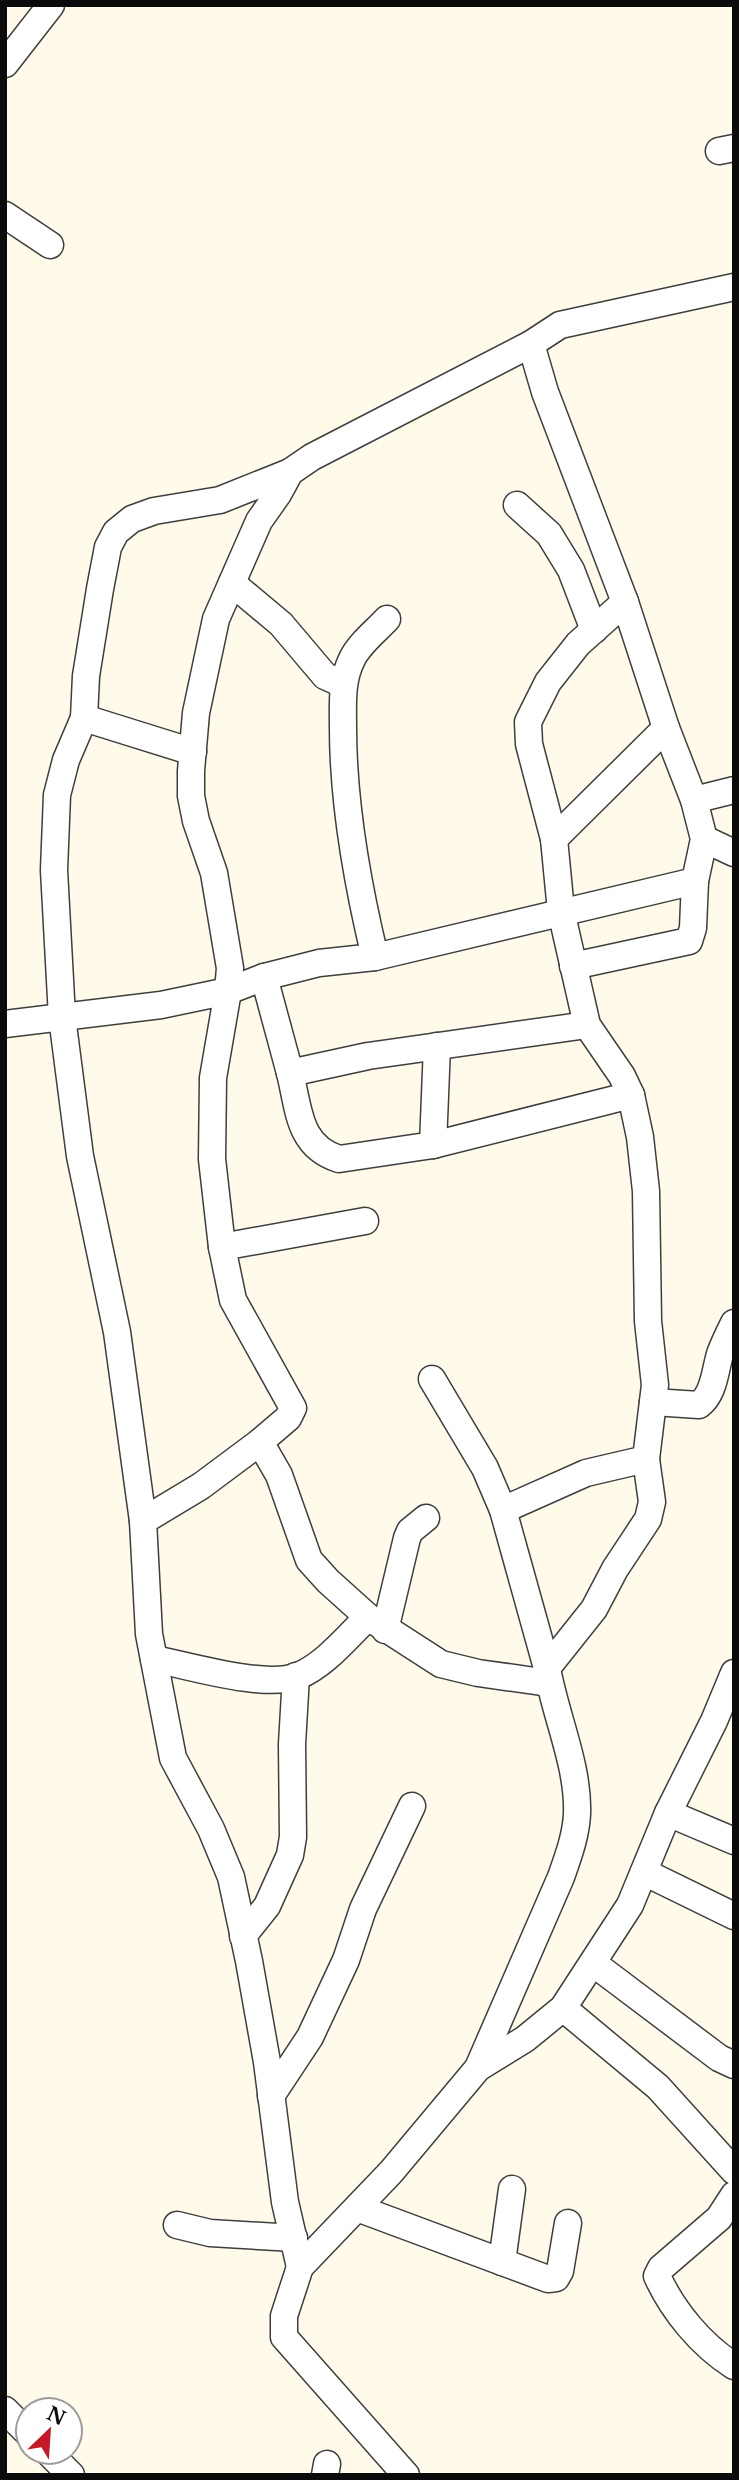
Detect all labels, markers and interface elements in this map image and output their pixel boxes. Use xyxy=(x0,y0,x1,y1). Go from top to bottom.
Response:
north arrow xyxy=(14,2396,84,2466)
text: N xyxy=(43,2402,69,2430)

